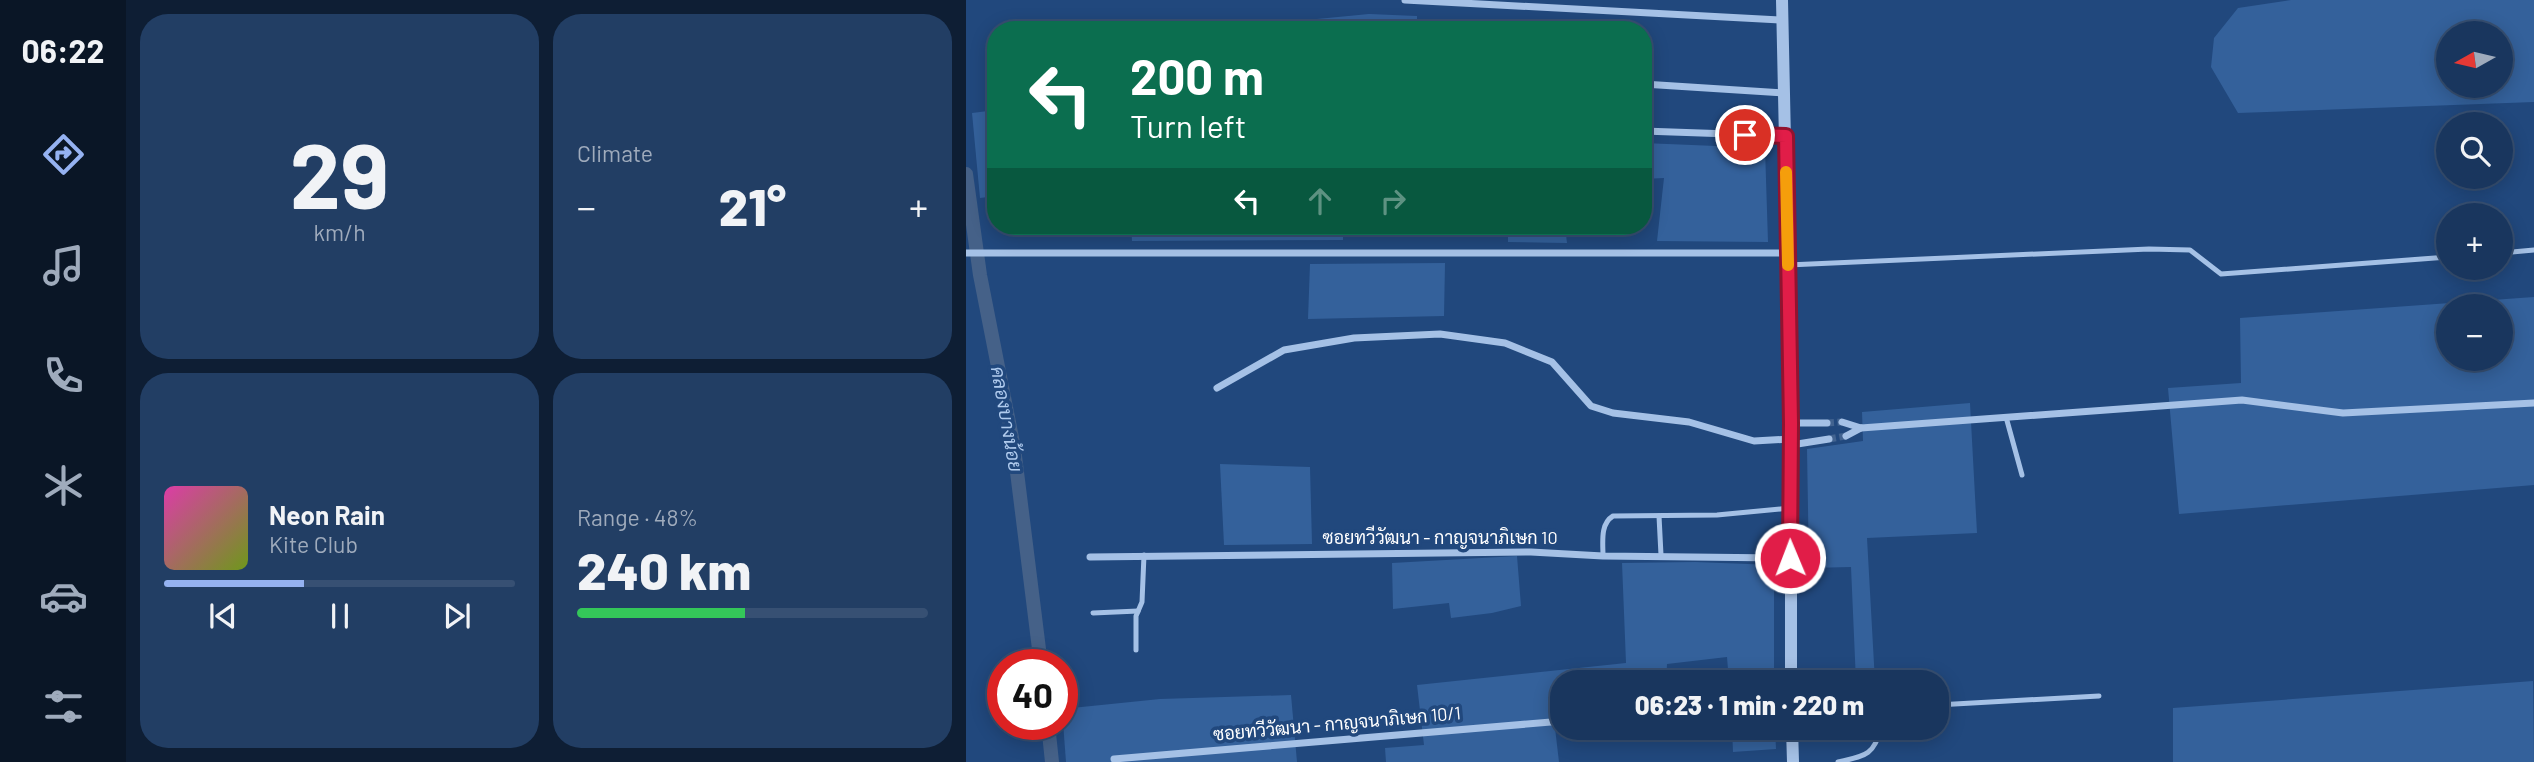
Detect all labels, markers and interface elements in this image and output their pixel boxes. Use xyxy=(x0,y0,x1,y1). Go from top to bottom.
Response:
north arrow xyxy=(2436,21,2513,98)
map controls xyxy=(2436,21,2513,371)
text: 06:22 xyxy=(22,31,104,69)
text: 200 m xyxy=(1130,46,1264,105)
icon: left xyxy=(1015,49,1106,140)
pin xyxy=(1715,105,1775,165)
text: Turn left xyxy=(1130,106,1247,144)
button: search xyxy=(2436,112,2513,189)
icon: arrive xyxy=(1726,116,1764,154)
text: 29 xyxy=(290,118,389,227)
icon: directions xyxy=(39,130,88,179)
text: Climate xyxy=(577,139,653,167)
text: 21° xyxy=(719,174,786,236)
icon: left xyxy=(1228,182,1266,220)
icon: ahead xyxy=(1301,182,1339,220)
icon: right xyxy=(1374,182,1412,220)
text: − xyxy=(577,183,596,229)
text: + xyxy=(909,183,928,229)
button: + xyxy=(2436,203,2513,280)
text: km/h xyxy=(313,218,366,246)
icon: music xyxy=(39,241,88,290)
button: − xyxy=(2436,294,2513,371)
icon: phone xyxy=(39,351,88,400)
water label: คลองบางน้อย xyxy=(987,364,1028,473)
icon: climate xyxy=(39,461,88,510)
text: Neon Rain xyxy=(269,499,385,530)
text: Range · 48% xyxy=(577,503,698,531)
position arrow xyxy=(1753,521,1827,595)
street label: ซอยทวีวัฒนา - กาญจนาภิเษก 10 xyxy=(1322,525,1558,549)
text: Kite Club xyxy=(269,530,358,558)
text: 240 km xyxy=(577,538,751,600)
icon: car xyxy=(39,572,88,621)
icon: previous xyxy=(204,597,242,635)
icon: pause xyxy=(321,597,359,635)
icon: next xyxy=(438,597,476,635)
speed limit sign: 40 xyxy=(987,649,1078,740)
icon: filters xyxy=(39,682,88,731)
text: 06:23 · 1 min · 220 m xyxy=(1635,689,1864,720)
street label: ซอยทวีวัฒนา - กาญจนาภิเษก 10/1 xyxy=(1212,700,1462,746)

